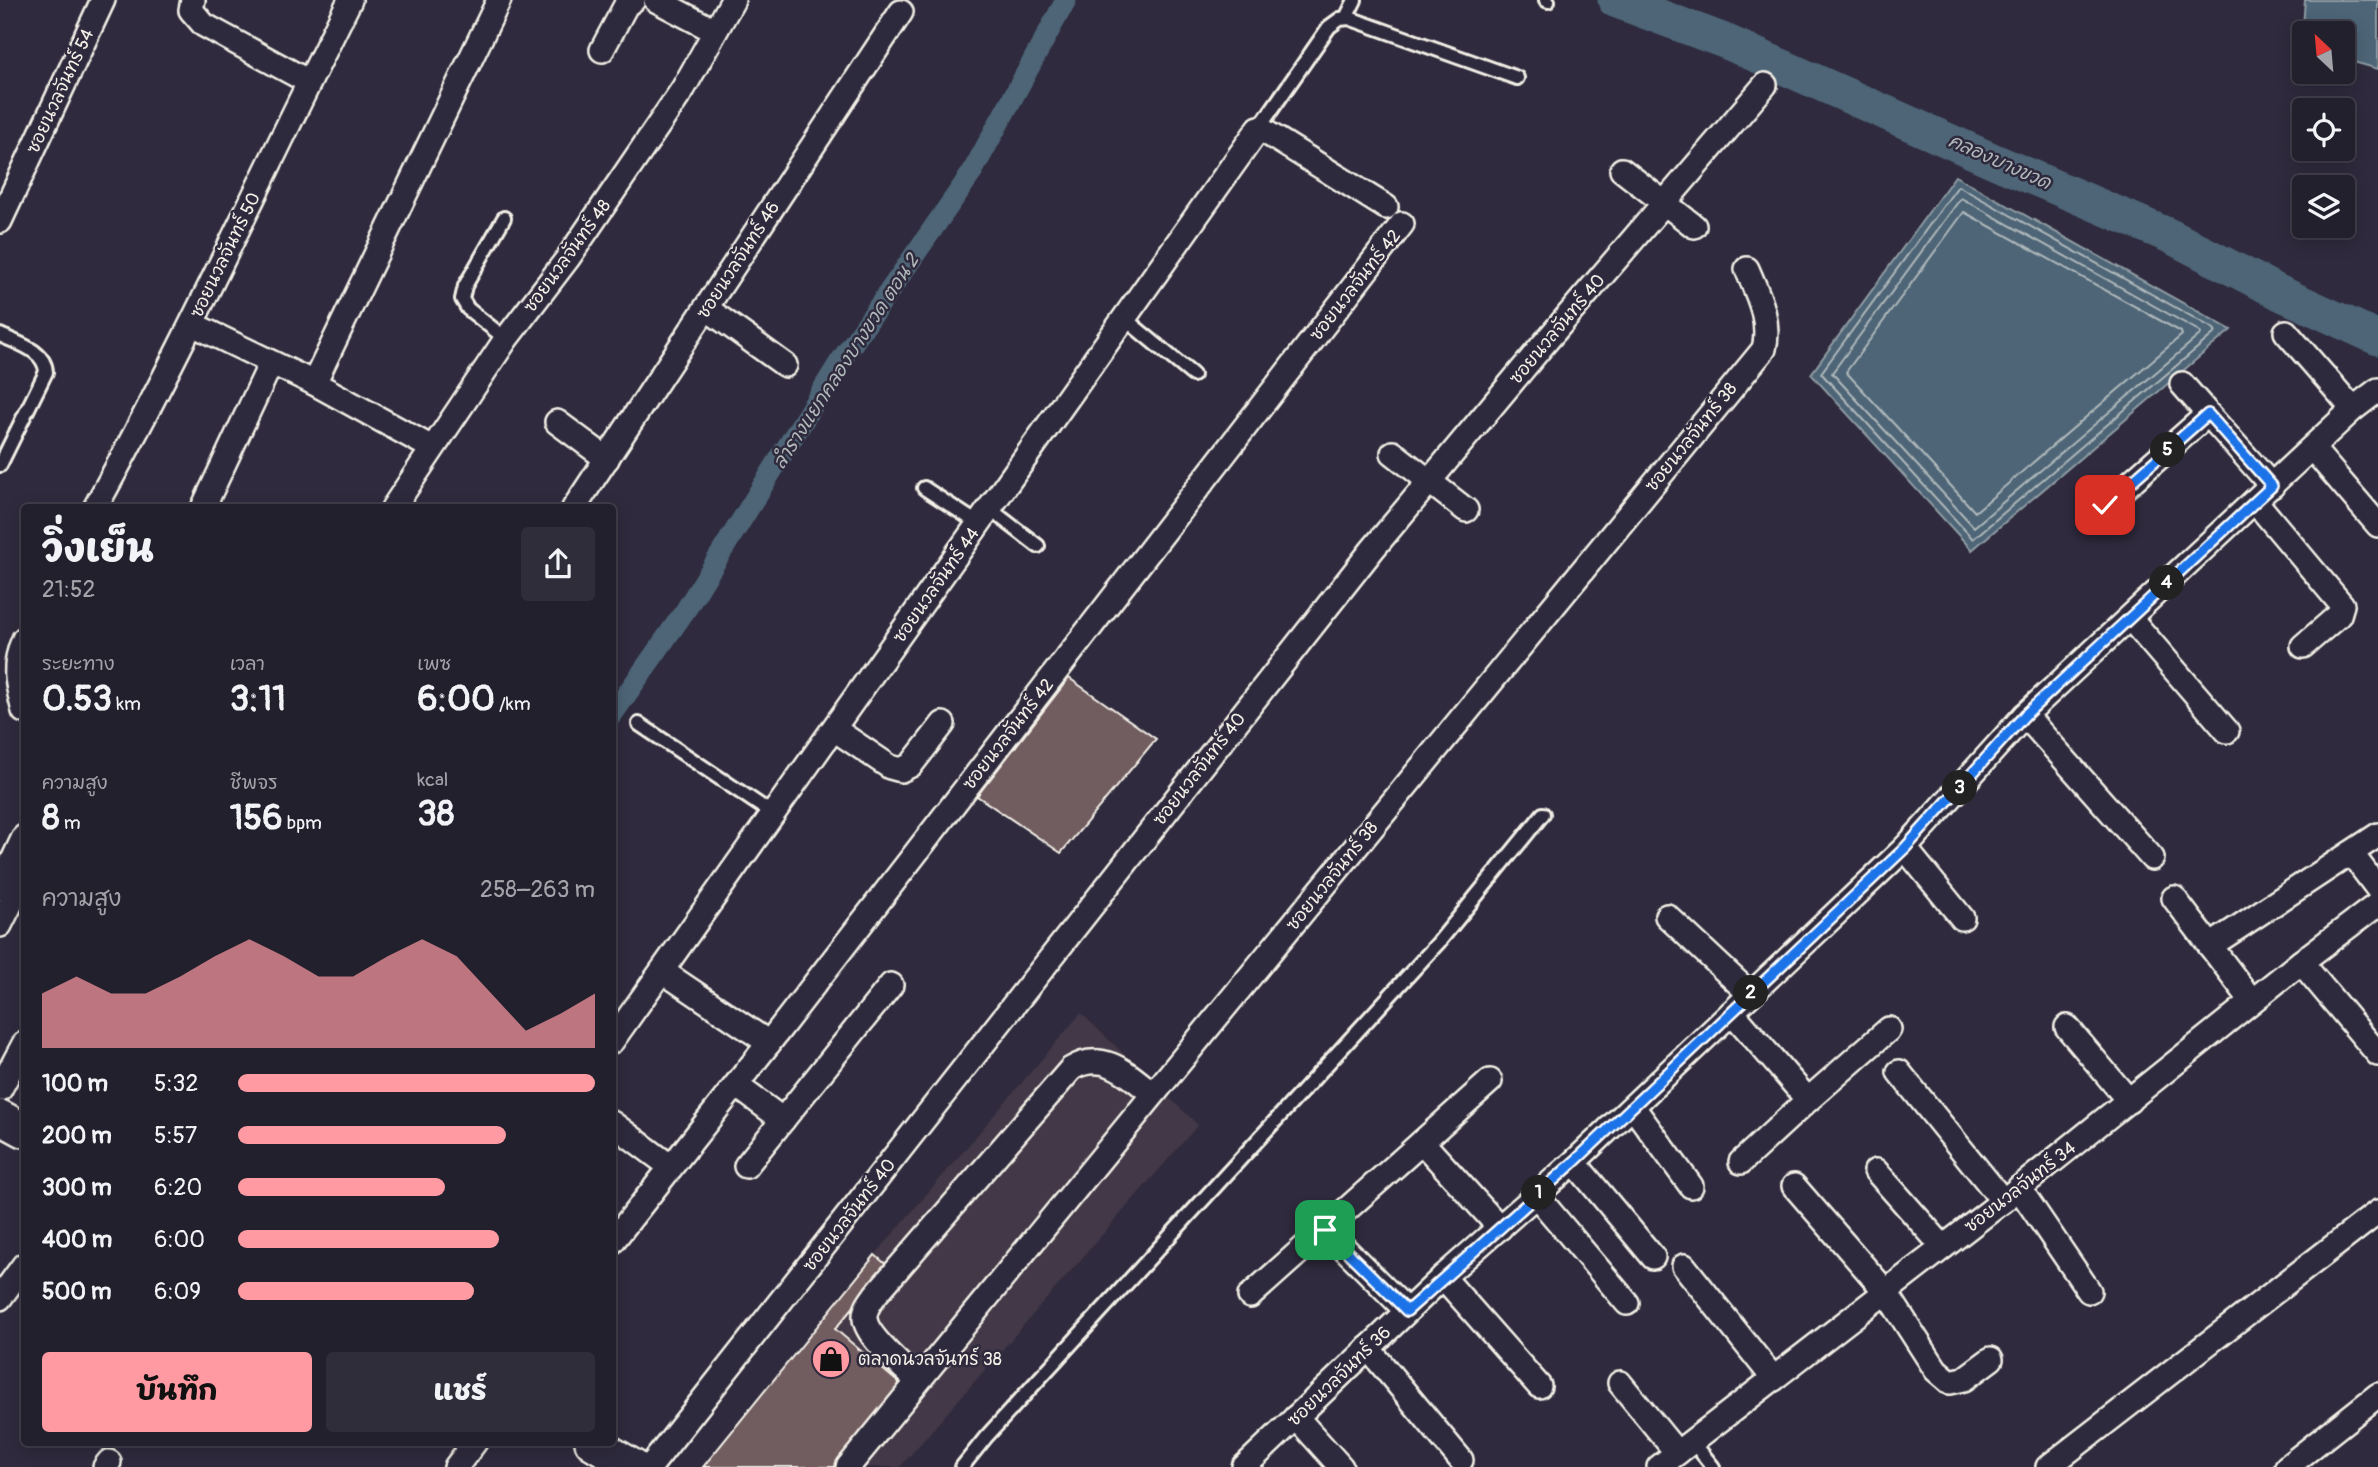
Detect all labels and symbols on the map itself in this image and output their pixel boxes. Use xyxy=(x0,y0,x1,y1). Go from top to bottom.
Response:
north arrow xyxy=(2292,21,2356,84)
street label: ซอยนวลจันทร์ 54 xyxy=(20,24,100,157)
water label: คลองบางขวด xyxy=(1945,129,2055,195)
street label: ซอยนวลจันทร์ 50 xyxy=(183,188,266,322)
street label: ซอยนวลจันทร์ 48 xyxy=(517,194,616,317)
street label: ซอยนวลจันทร์ 46 xyxy=(690,196,785,323)
street label: ซอยนวลจันทร์ 42 xyxy=(1303,224,1406,346)
water label: ลำรางแยกคลองบางขวด ตอน 2 xyxy=(767,248,926,473)
street label: ซอยนวลจันทร์ 40 xyxy=(1503,268,1610,389)
street label: ซอยนวลจันทร์ 38 xyxy=(1639,377,1742,497)
pin: 5 xyxy=(2150,433,2186,468)
pin xyxy=(2075,475,2135,535)
street label: ซอยนวลจันทร์ 44 xyxy=(886,522,985,647)
pin: 4 xyxy=(2150,566,2184,600)
street label: ซอยนวลจันทร์ 42 xyxy=(956,673,1059,795)
street label: ซอยนวลจันทร์ 40 xyxy=(1146,707,1251,831)
pin: 3 xyxy=(1942,770,1978,806)
street label: ซอยนวลจันทร์ 38 xyxy=(1280,816,1383,936)
pin: 2 xyxy=(1734,976,1768,1010)
street label: ซอยนวลจันทร์ 34 xyxy=(1959,1135,2081,1238)
street label: ซอยนวลจันทร์ 40 xyxy=(796,1153,901,1277)
pin: 1 xyxy=(1522,1176,1556,1210)
pin xyxy=(1295,1200,1355,1260)
street label: ซอยนวลจันทร์ 36 xyxy=(1281,1320,1396,1432)
shop icon: ตลาดนวลจันทร์ 38 xyxy=(810,1338,852,1380)
place label: ตลาดนวลจันทร์ 38 xyxy=(858,1346,1002,1371)

